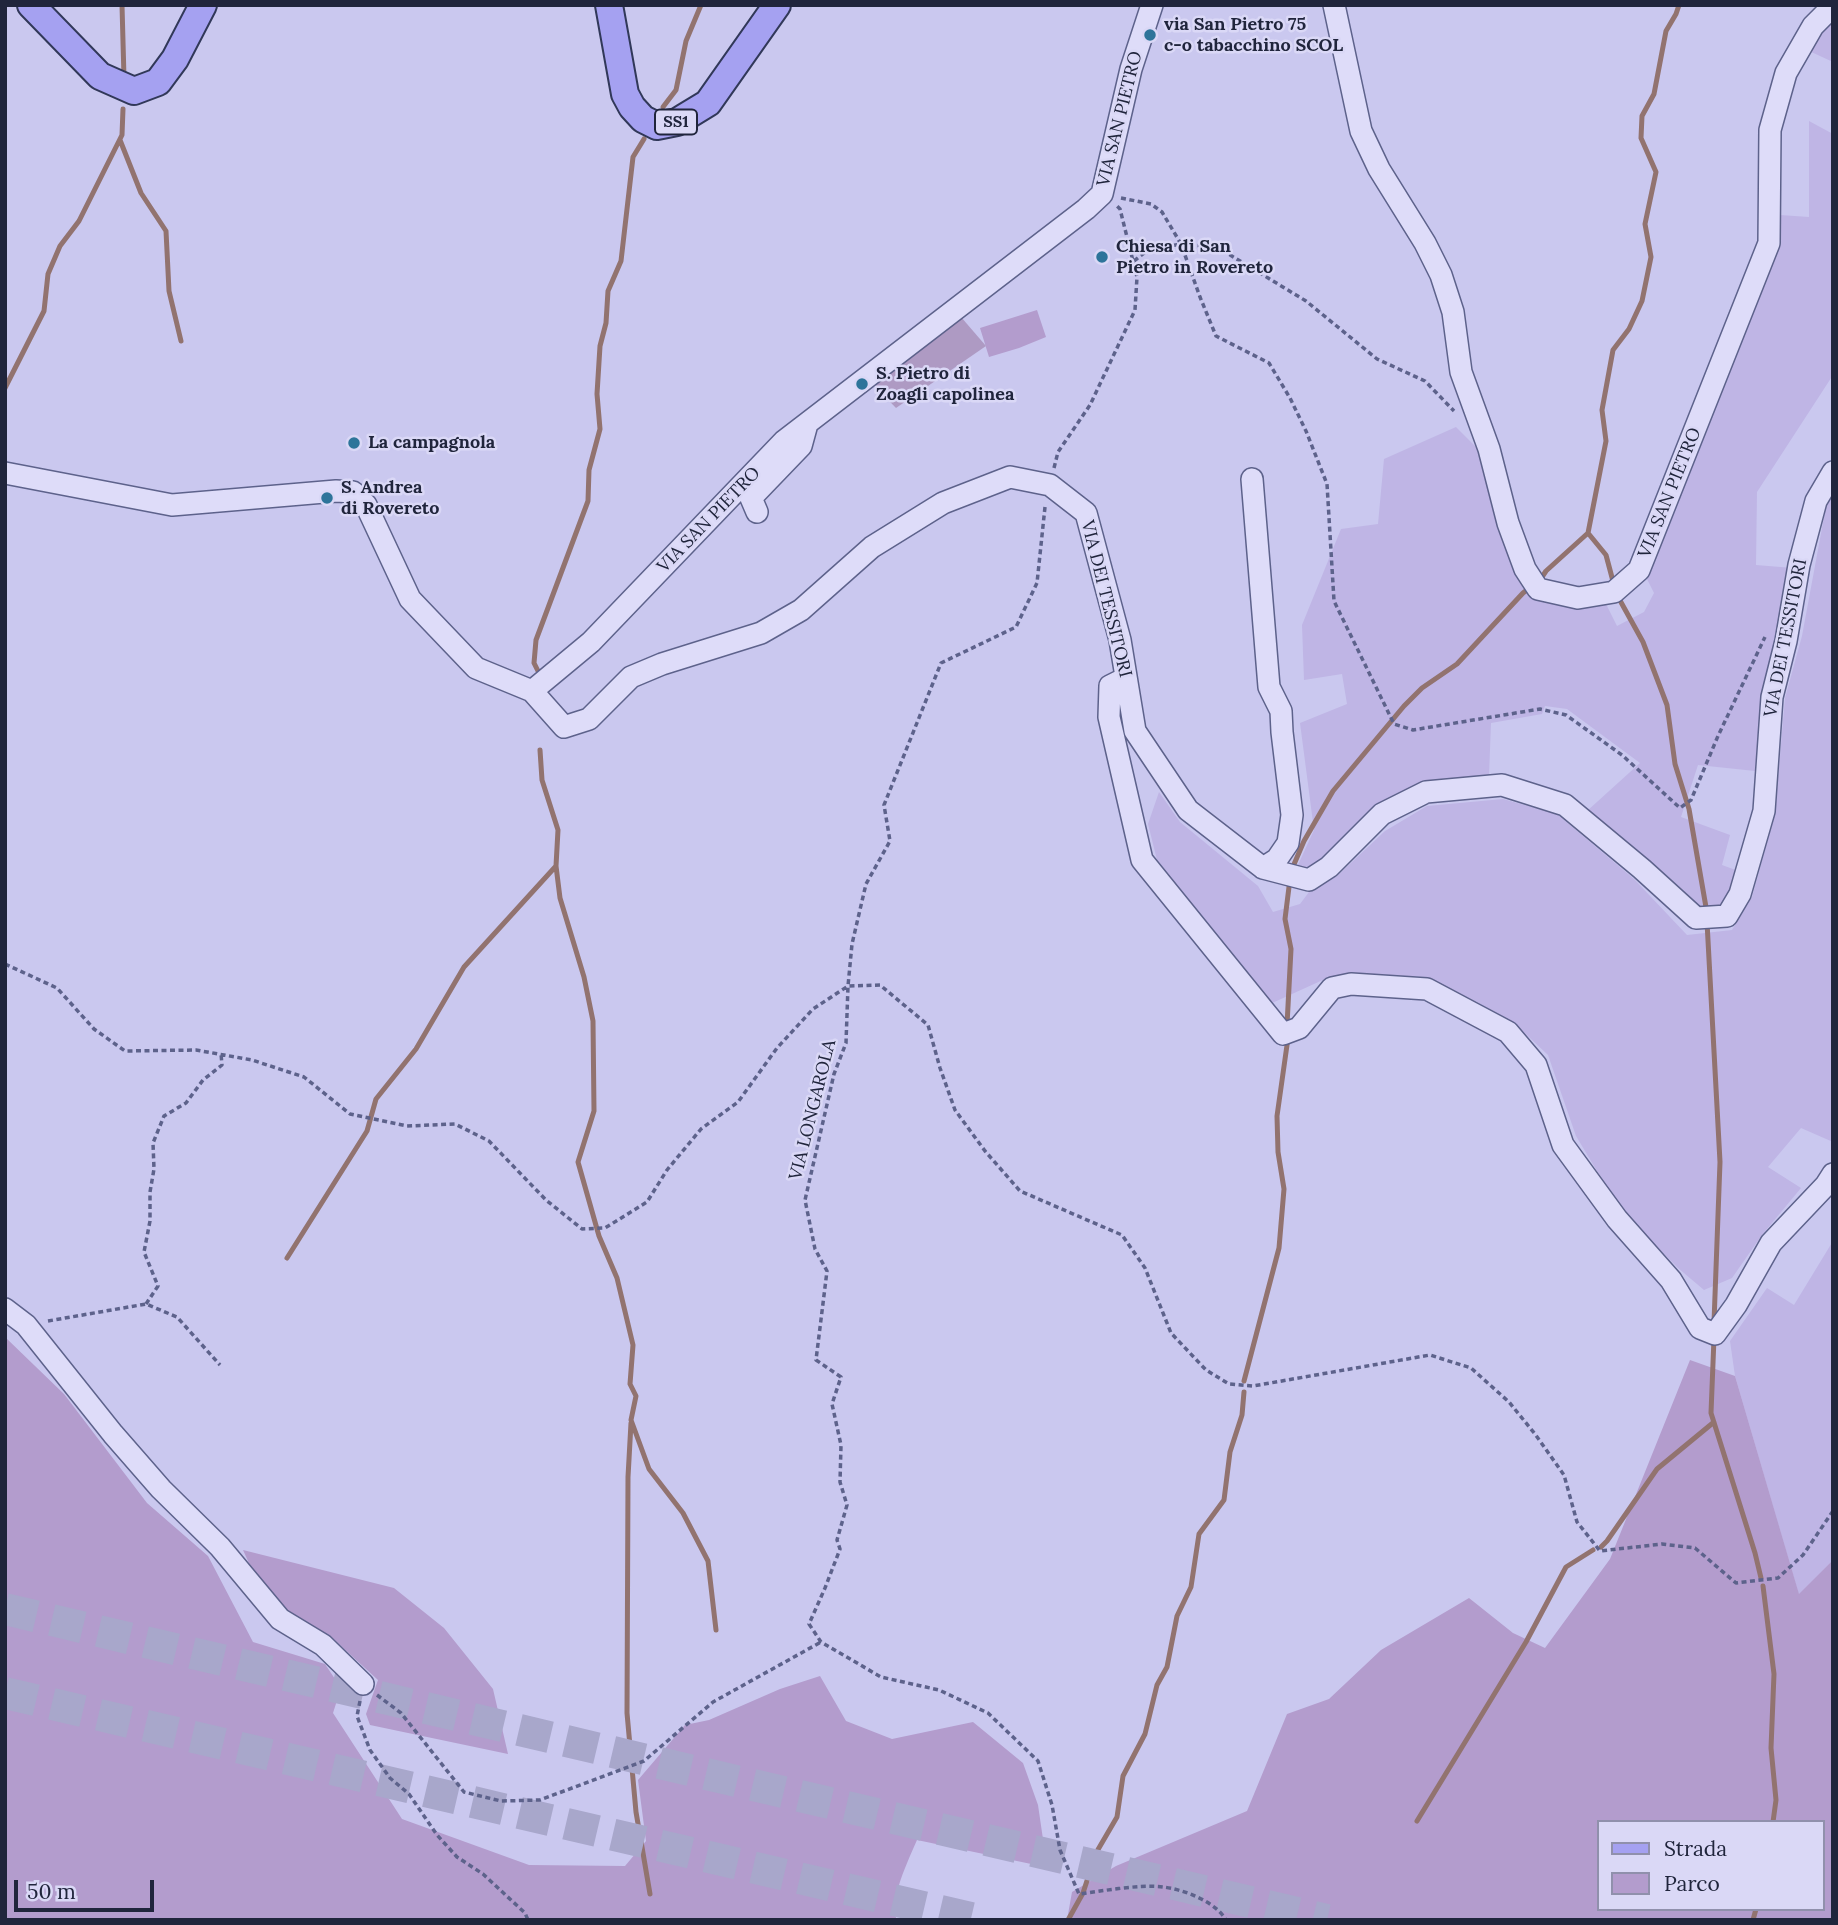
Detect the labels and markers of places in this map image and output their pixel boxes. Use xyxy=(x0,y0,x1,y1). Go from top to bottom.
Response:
place label: via San Pietro 75 c-o tabacchino SCOL xyxy=(1164,14,1343,56)
marker: via San Pietro 75 c-o tabacchino SCOL xyxy=(1142,27,1158,43)
place label: Chiesa di San Pietro in Rovereto xyxy=(1116,236,1273,278)
marker: Chiesa di San Pietro in Rovereto xyxy=(1094,249,1110,265)
place label: S. Pietro di Zoagli capolinea xyxy=(876,363,1014,406)
marker: S. Pietro di Zoagli capolinea xyxy=(854,376,870,392)
place label: La campagnola xyxy=(368,432,495,454)
marker: La campagnola xyxy=(346,435,362,451)
place label: S. Andrea di Rovereto xyxy=(341,477,439,520)
marker: S. Andrea di Rovereto xyxy=(319,490,335,506)

